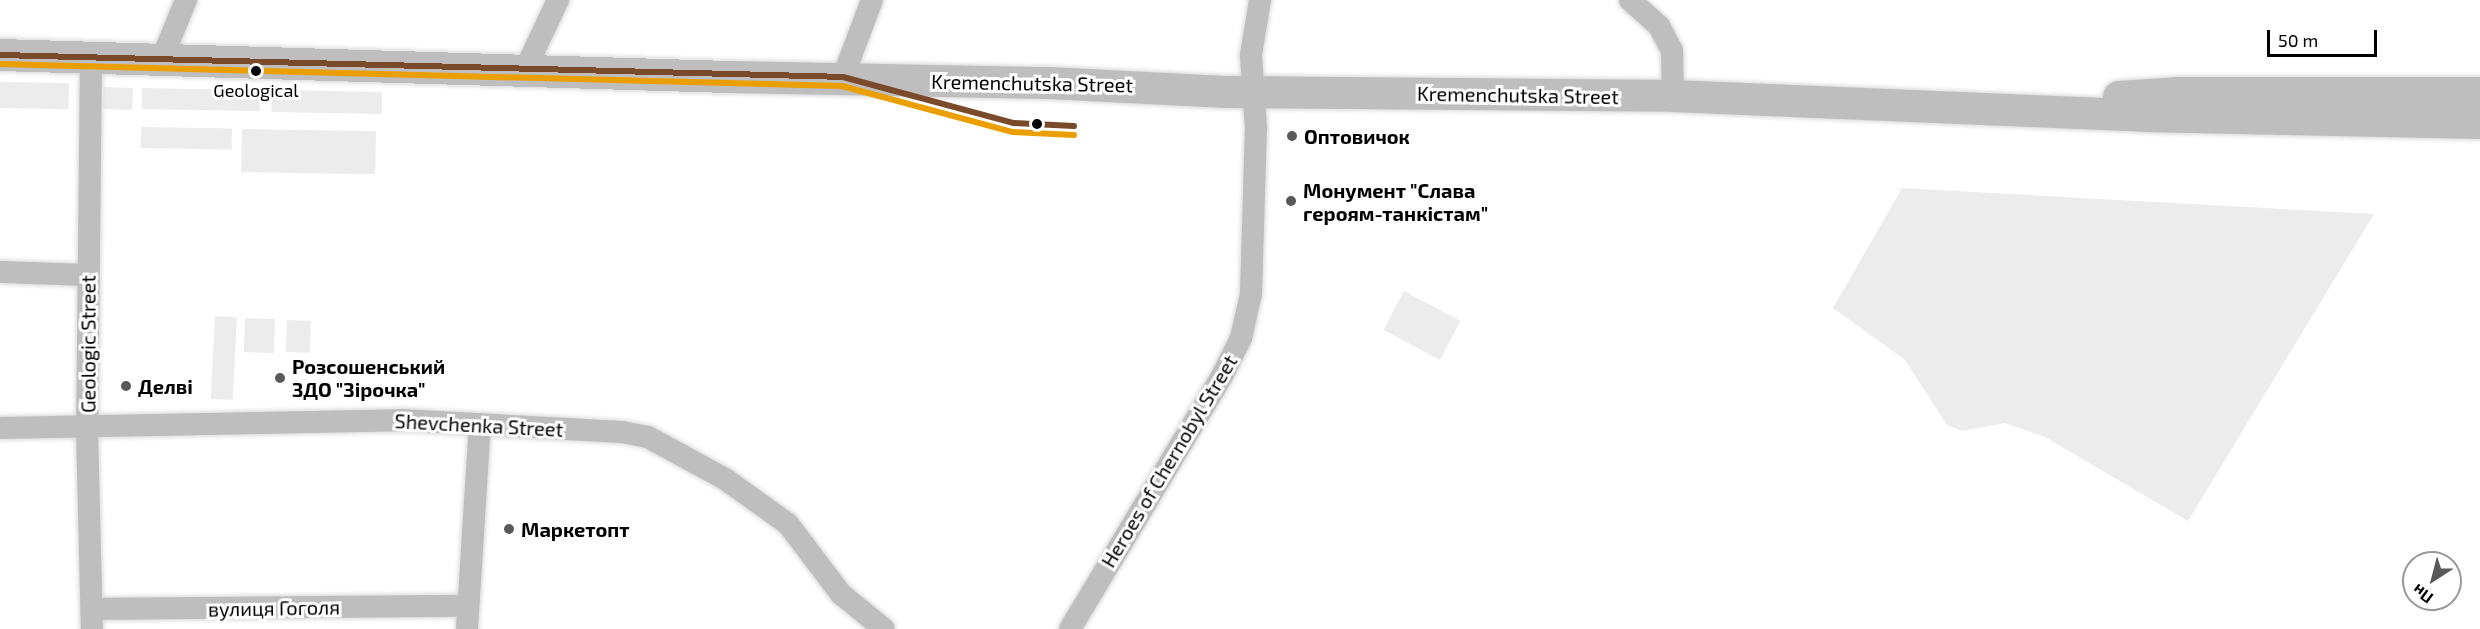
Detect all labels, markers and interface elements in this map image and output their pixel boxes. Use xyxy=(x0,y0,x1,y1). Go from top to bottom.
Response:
scale bar xyxy=(2270,18,2380,56)
text: 50 m xyxy=(2278,29,2318,51)
marker: Geological xyxy=(250,65,262,77)
street label: Kremenchutska Street xyxy=(931,69,1133,97)
place label: Geological xyxy=(213,79,299,101)
street label: Kremenchutska Street xyxy=(1417,81,1619,109)
unlabelled marker xyxy=(1031,118,1043,130)
place label: Оптовичок xyxy=(1304,124,1410,148)
marker: Оптовичок xyxy=(1285,129,1299,143)
place label: Монумент "Слава героям-танкістам" xyxy=(1303,178,1488,225)
marker: Монумент "Слава героям-танкістам" xyxy=(1284,194,1298,208)
street label: Geologic Street xyxy=(76,275,100,413)
street label: Heroes of Chernobyl Street xyxy=(1096,350,1242,572)
place label: Розсошенський ЗДО "Зірочка" xyxy=(292,354,445,401)
marker: Розсошенський ЗДО "Зірочка" xyxy=(273,371,287,385)
place label: Делві xyxy=(138,374,193,398)
marker: Делві xyxy=(119,379,133,393)
street label: Shevchenka Street xyxy=(394,409,564,441)
place label: Маркетопт xyxy=(521,517,629,541)
marker: Маркетопт xyxy=(502,522,516,536)
north arrow xyxy=(2402,551,2462,611)
text: Пн xyxy=(2408,581,2436,608)
street label: вулиця Гоголя xyxy=(208,595,340,621)

